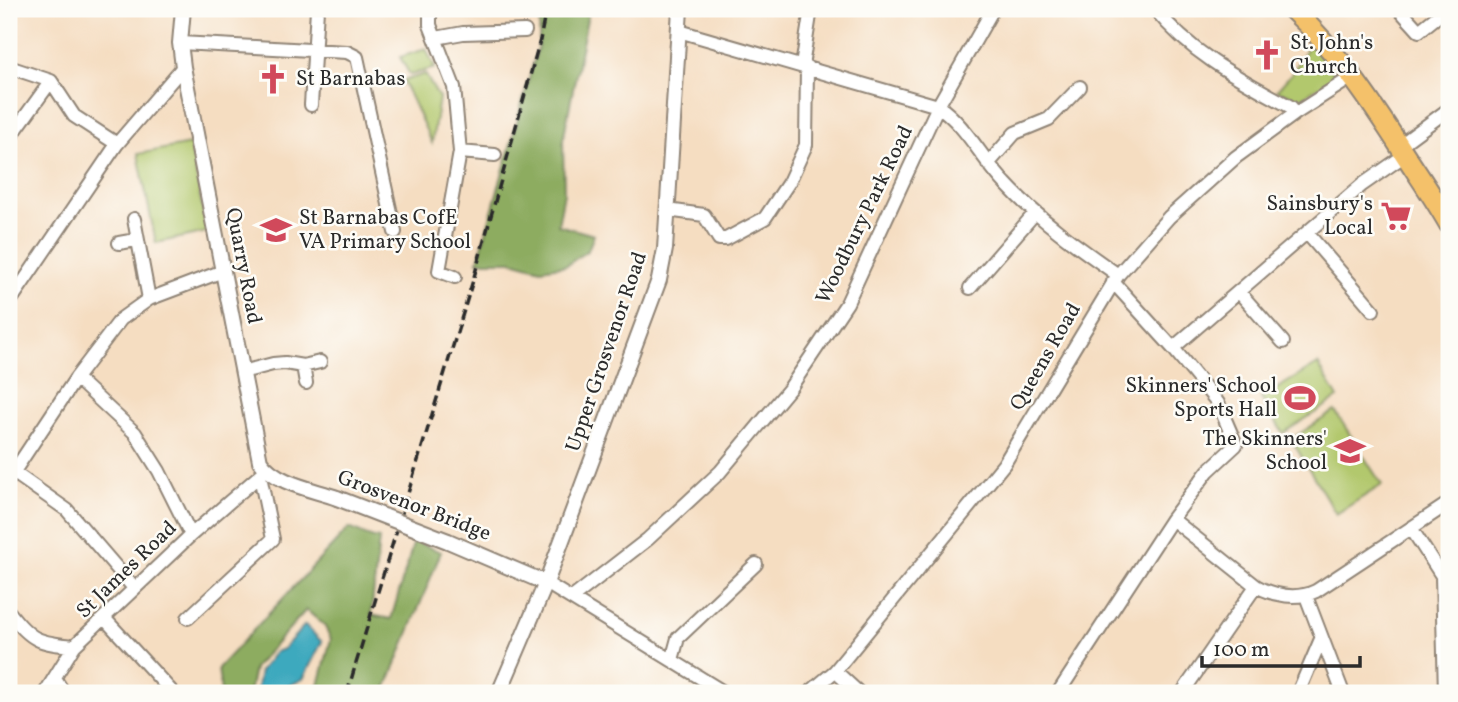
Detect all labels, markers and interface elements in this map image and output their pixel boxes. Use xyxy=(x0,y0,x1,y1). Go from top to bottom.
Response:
place label: St. John's Church xyxy=(1290,29,1373,82)
church icon: St. John's Church xyxy=(1250,38,1284,72)
church icon: St Barnabas xyxy=(256,62,290,96)
place label: St Barnabas xyxy=(296,65,405,94)
street label: Woodbury Park Road xyxy=(809,121,921,309)
place label: Sainsbury's Local xyxy=(1266,190,1373,243)
supermarket icon: Sainsbury's Local xyxy=(1379,199,1413,233)
place label: St Barnabas CofE VA Primary School xyxy=(299,204,471,257)
street label: Quarry Road xyxy=(218,206,268,326)
school or university icon: St Barnabas CofE VA Primary School xyxy=(259,213,293,247)
street label: Upper Grosvenor Road xyxy=(559,248,655,456)
street label: Queens Road xyxy=(1003,298,1089,416)
place label: Skinners' School Sports Hall xyxy=(1126,372,1277,425)
sports icon: Skinners' School Sports Hall xyxy=(1283,381,1317,415)
place label: The Skinners' School xyxy=(1203,425,1327,478)
school or university icon: The Skinners' School xyxy=(1333,434,1367,468)
street label: Grosvenor Bridge xyxy=(333,463,495,549)
street label: St James Road xyxy=(70,515,184,625)
scale bar xyxy=(1202,625,1360,669)
text: 100 m xyxy=(1213,636,1270,665)

